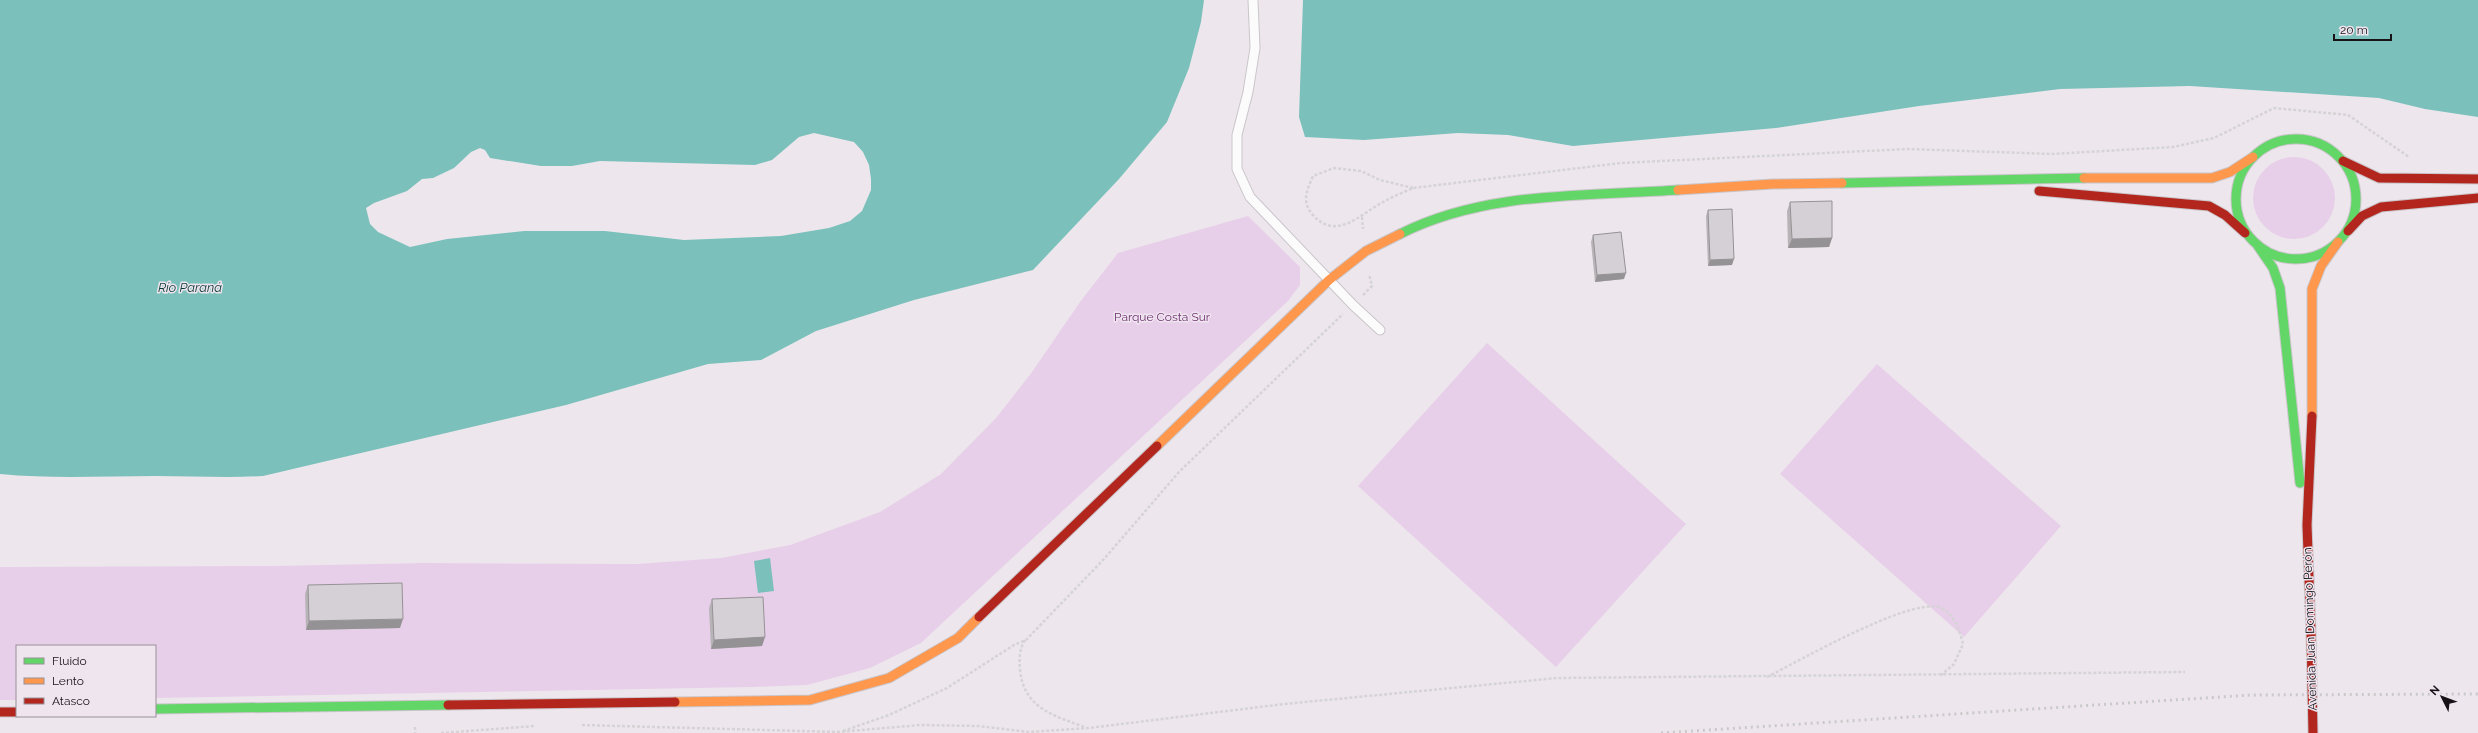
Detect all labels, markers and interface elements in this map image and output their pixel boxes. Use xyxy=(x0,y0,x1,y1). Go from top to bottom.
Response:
scale bar xyxy=(2334,16,2391,42)
text: 20 m xyxy=(2340,23,2368,37)
water label: Río Paraná xyxy=(158,280,222,295)
park label: Parque Costa Sur xyxy=(1114,310,1211,324)
street label: Avenida Juan Domingo Perón xyxy=(2300,547,2320,711)
legend xyxy=(16,645,156,717)
text: Fluido xyxy=(52,654,87,668)
text: Lento xyxy=(52,674,84,688)
north arrow xyxy=(2422,677,2462,717)
text: N xyxy=(2427,683,2443,698)
text: Atasco xyxy=(52,694,90,708)

